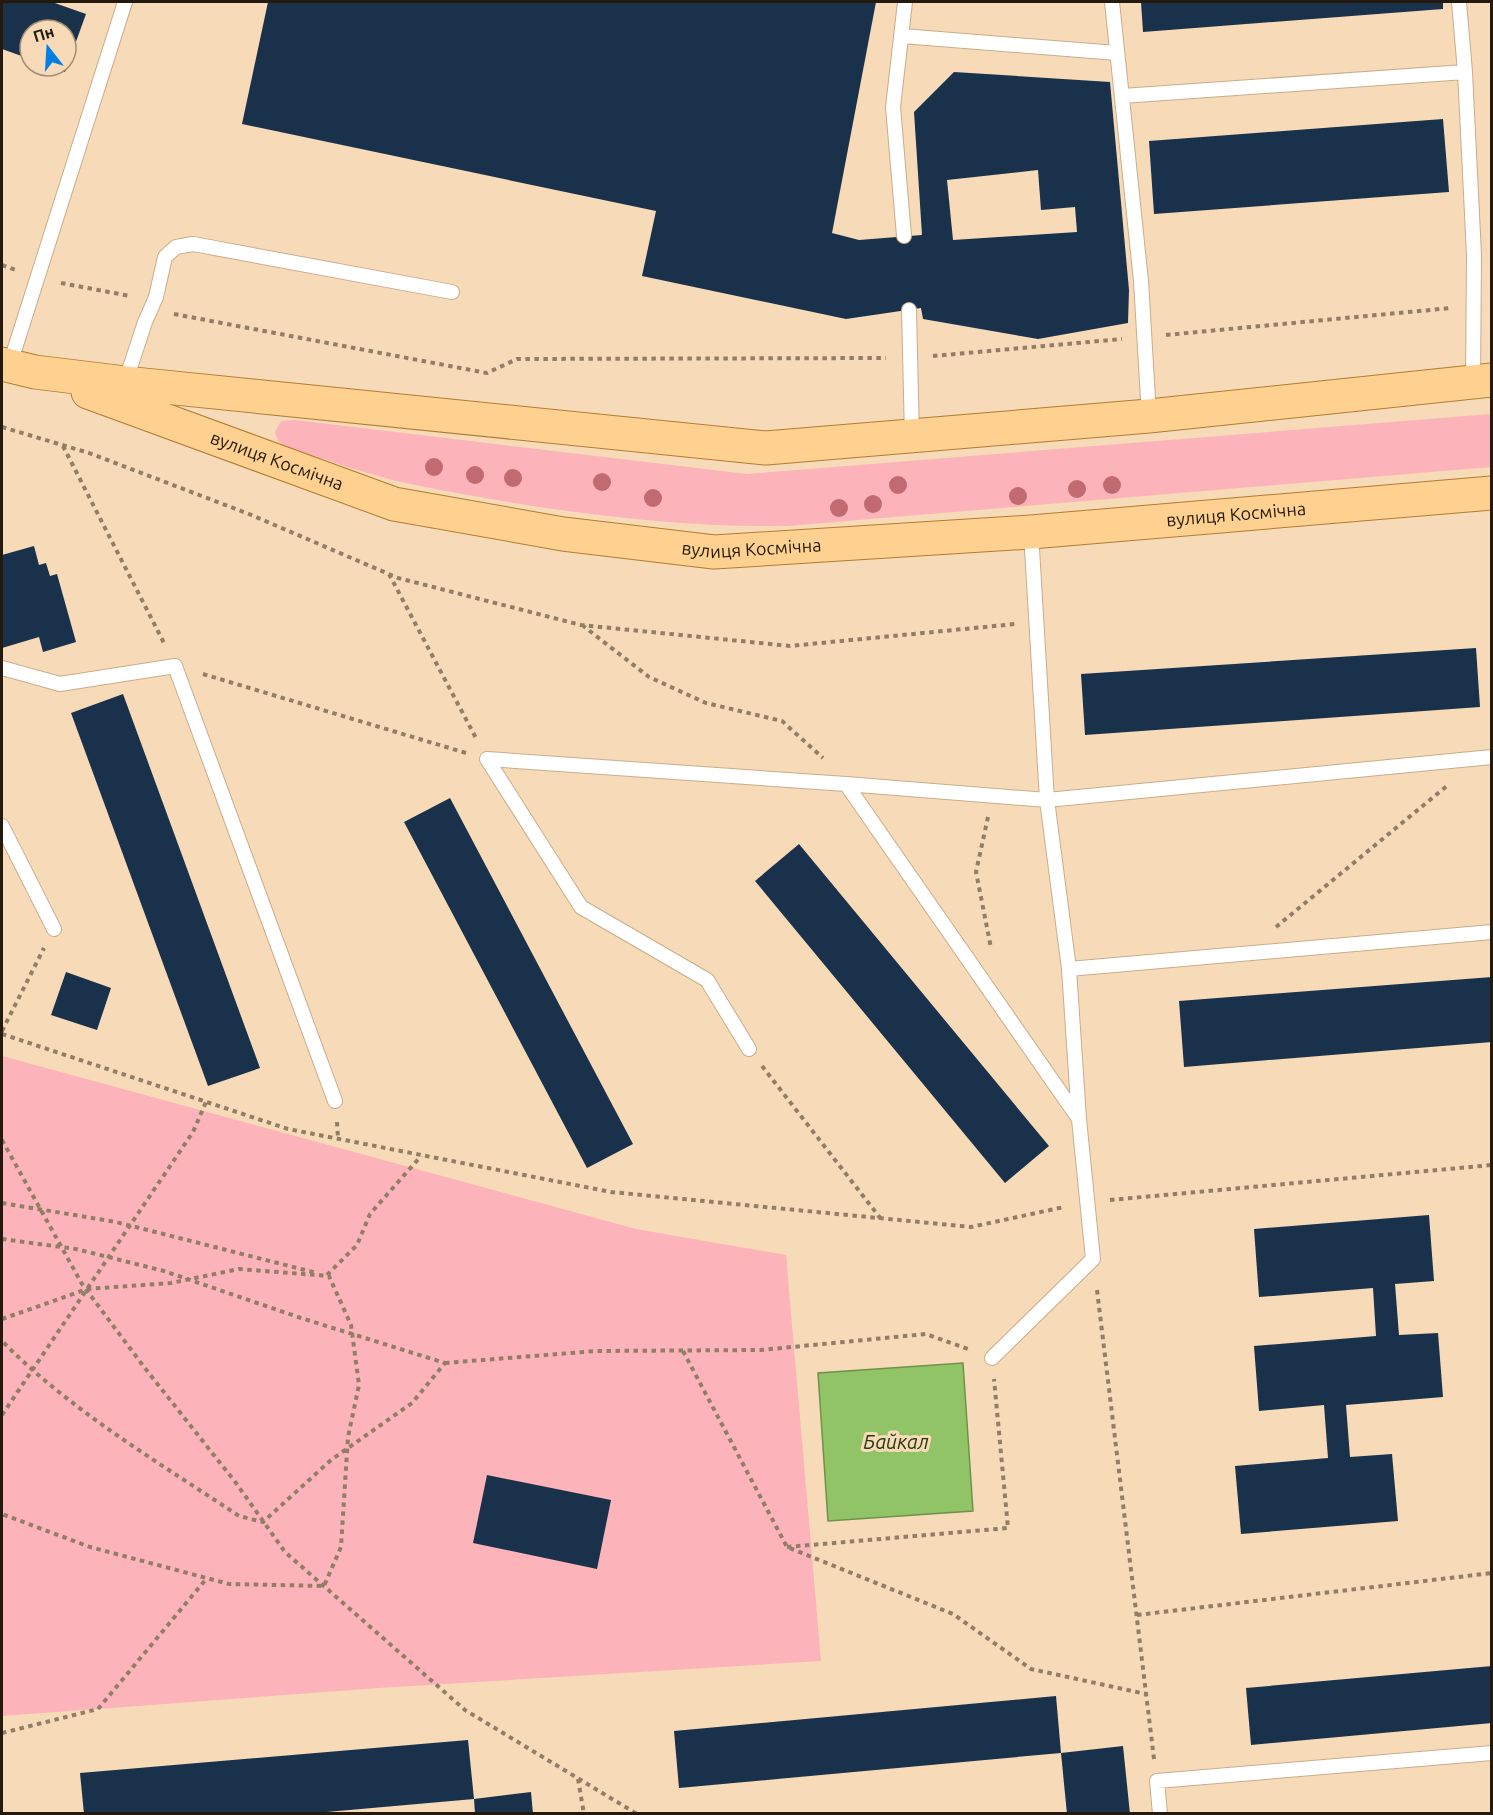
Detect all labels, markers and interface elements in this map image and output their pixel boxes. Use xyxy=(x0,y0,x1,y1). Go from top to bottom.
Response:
north arrow xyxy=(18,18,78,78)
text: Пн xyxy=(31,22,56,45)
street label: вулиця Космічна xyxy=(208,427,346,494)
street label: вулиця Космічна xyxy=(1165,498,1307,530)
street label: вулиця Космічна xyxy=(681,534,822,561)
water label: Байкал xyxy=(863,1430,929,1453)

